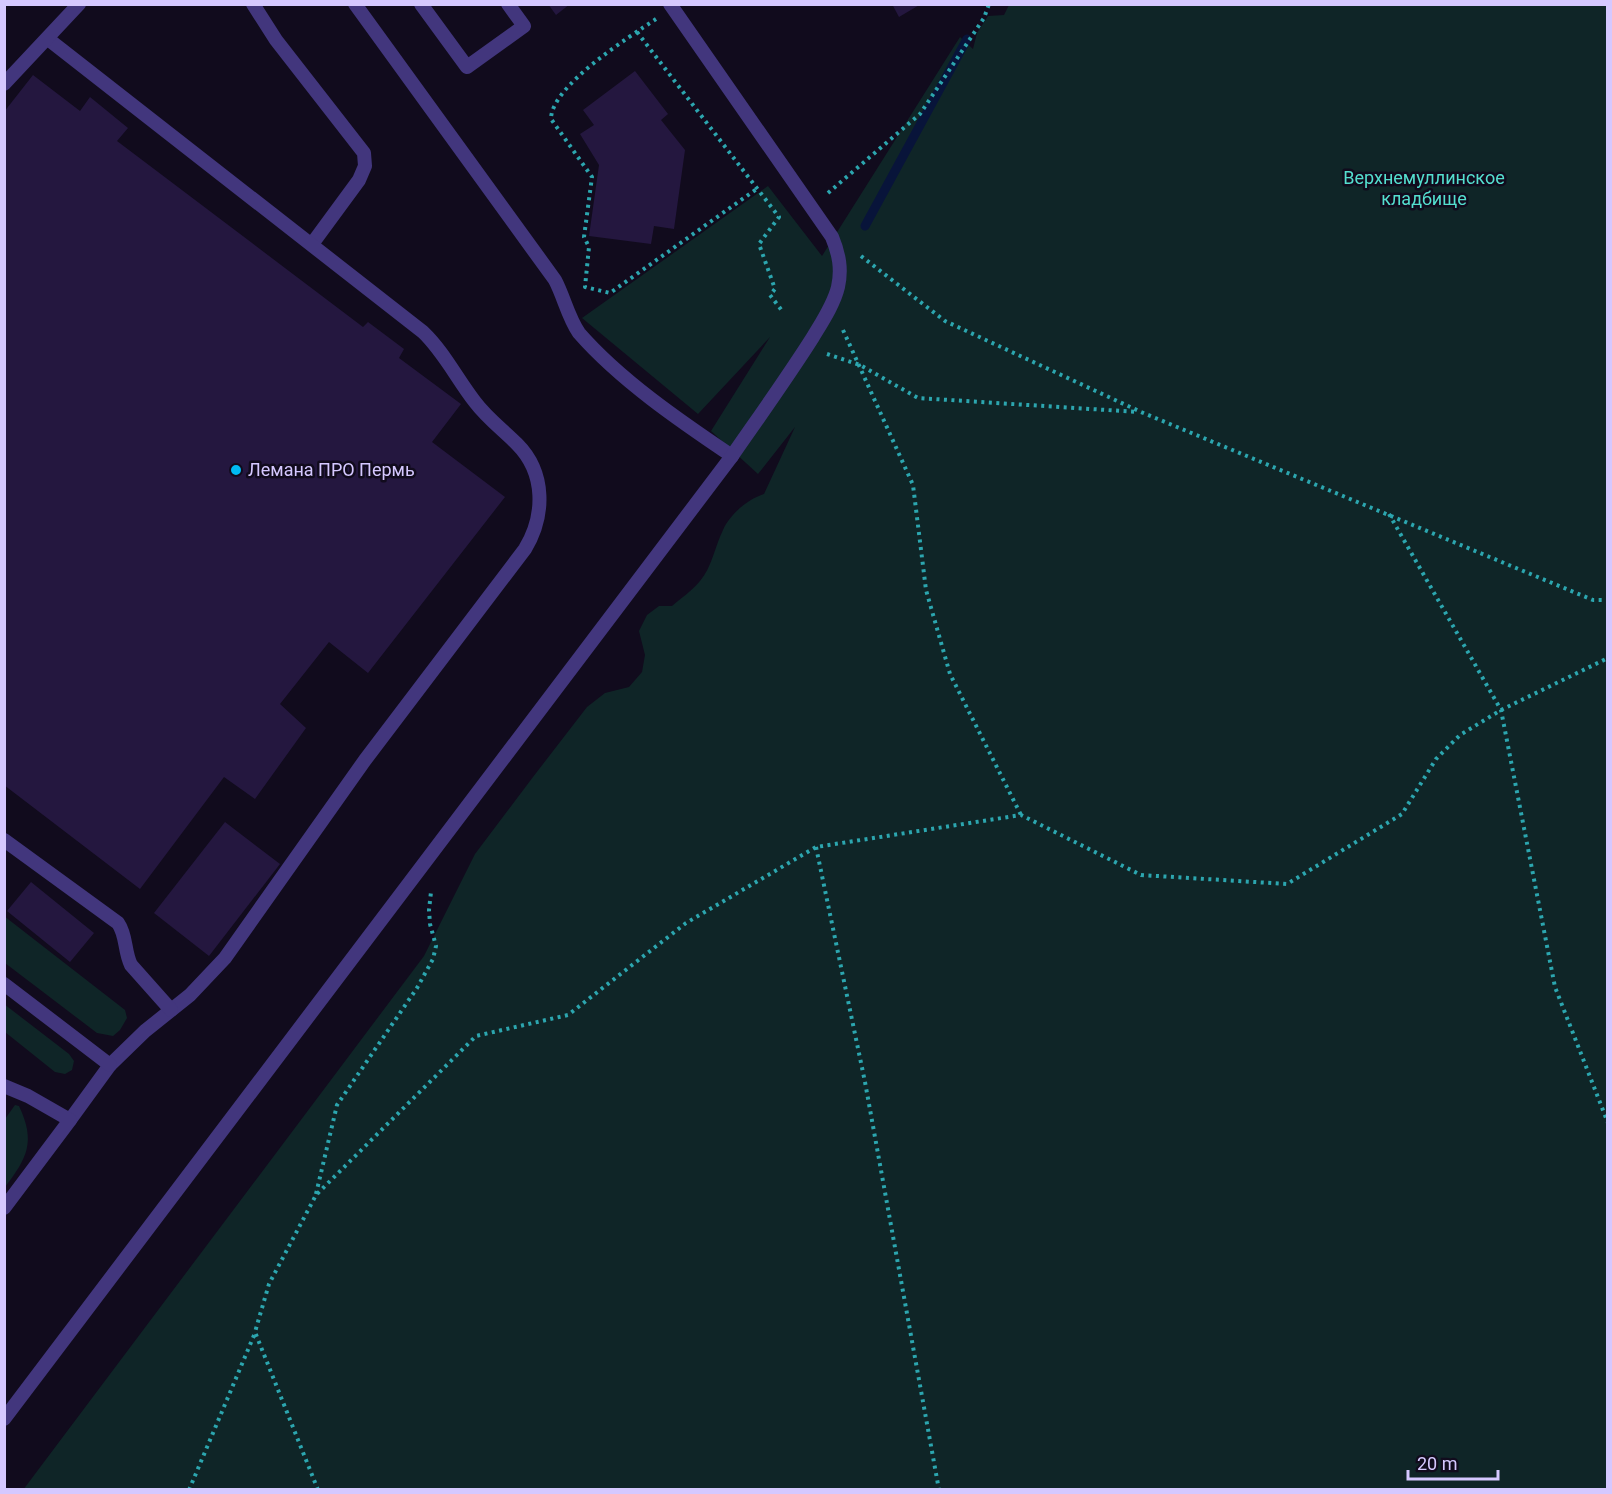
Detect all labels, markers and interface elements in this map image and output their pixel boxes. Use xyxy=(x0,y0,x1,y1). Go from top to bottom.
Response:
park label: Верхнемуллинское кладбище xyxy=(1343,167,1505,209)
place label: Лeмaна ПРО Пермь xyxy=(248,459,415,480)
marker: Лeмaна ПРО Пермь xyxy=(229,463,243,477)
scale bar xyxy=(1408,1443,1498,1481)
text: 20 m xyxy=(1417,1453,1457,1474)

